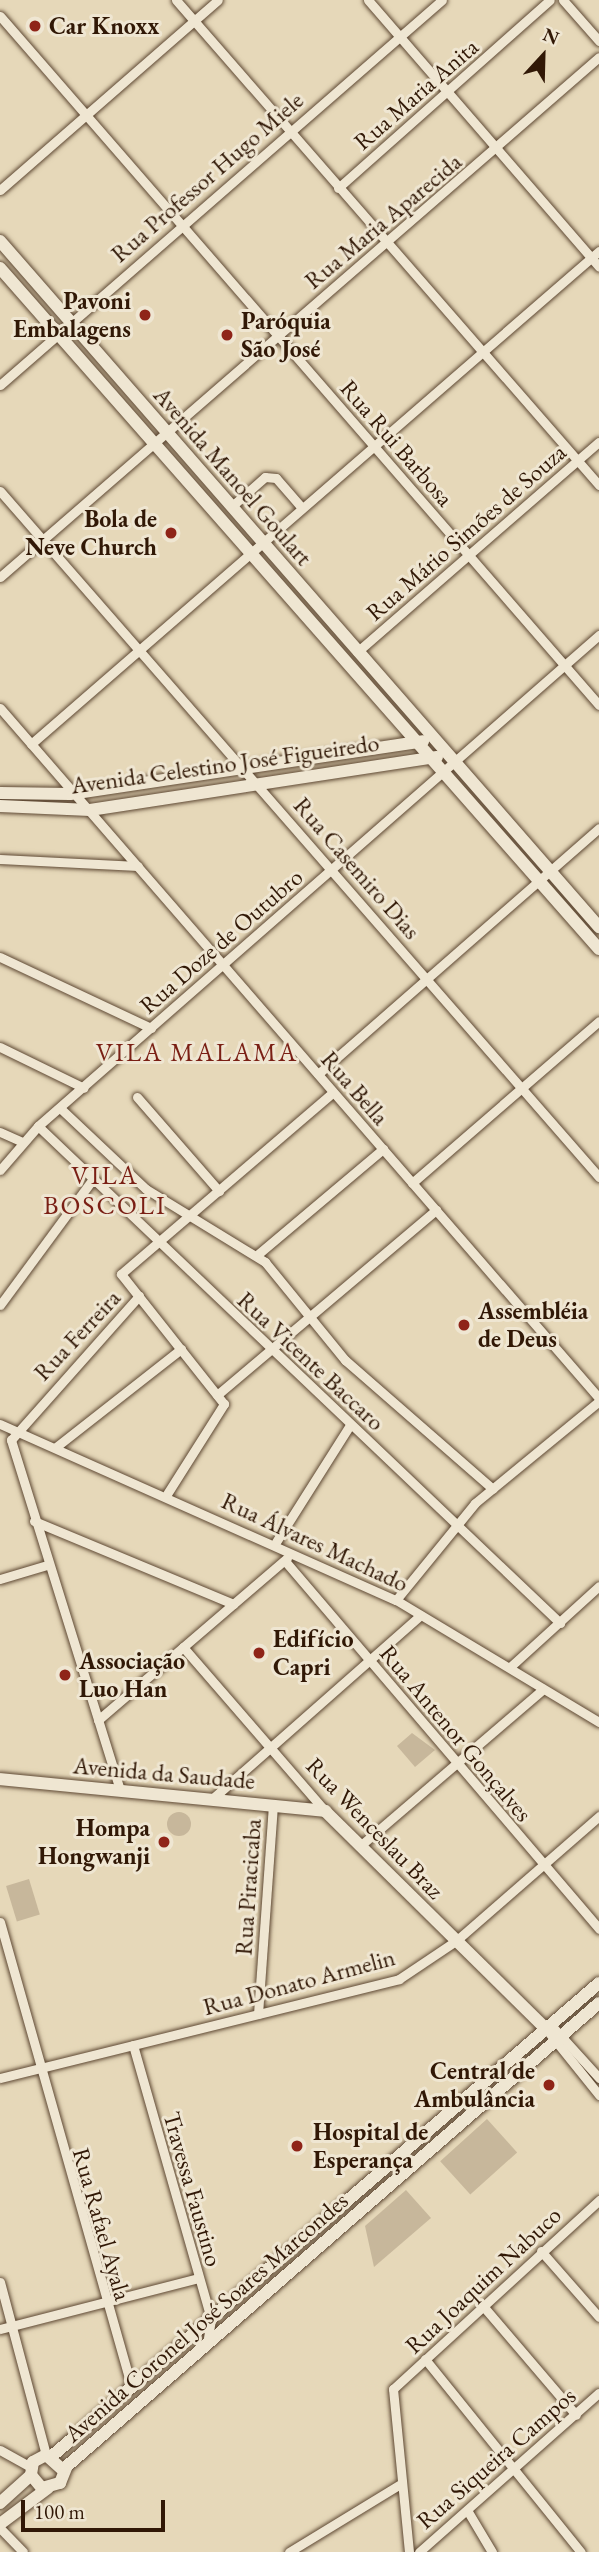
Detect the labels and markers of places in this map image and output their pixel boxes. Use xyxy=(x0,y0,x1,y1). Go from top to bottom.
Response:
place label: Car Knoxx xyxy=(49,12,159,40)
marker: Car Knoxx xyxy=(27,18,43,34)
place label: Pavoni Embalagens xyxy=(13,287,131,343)
marker: Pavoni Embalagens xyxy=(137,307,153,323)
place label: Paróquia São José xyxy=(241,307,331,363)
marker: Paróquia São José xyxy=(219,327,235,343)
place label: Bola de Neve Church xyxy=(25,505,157,561)
marker: Bola de Neve Church xyxy=(163,525,179,541)
place label: Assembléia de Deus xyxy=(478,1297,588,1353)
marker: Assembléia de Deus xyxy=(456,1317,472,1333)
place label: Edifício Capri xyxy=(273,1625,353,1681)
marker: Edifício Capri xyxy=(251,1645,267,1661)
place label: Associação Luo Han xyxy=(79,1647,185,1703)
marker: Associação Luo Han xyxy=(57,1667,73,1683)
place label: Hompa Hongwanji xyxy=(38,1814,150,1870)
marker: Hompa Hongwanji xyxy=(156,1834,172,1850)
place label: Central de Ambulância xyxy=(414,2057,535,2113)
marker: Central de Ambulância xyxy=(541,2077,557,2093)
place label: Hospital de Esperança xyxy=(313,2118,428,2174)
marker: Hospital de Esperança xyxy=(287,2136,307,2156)

